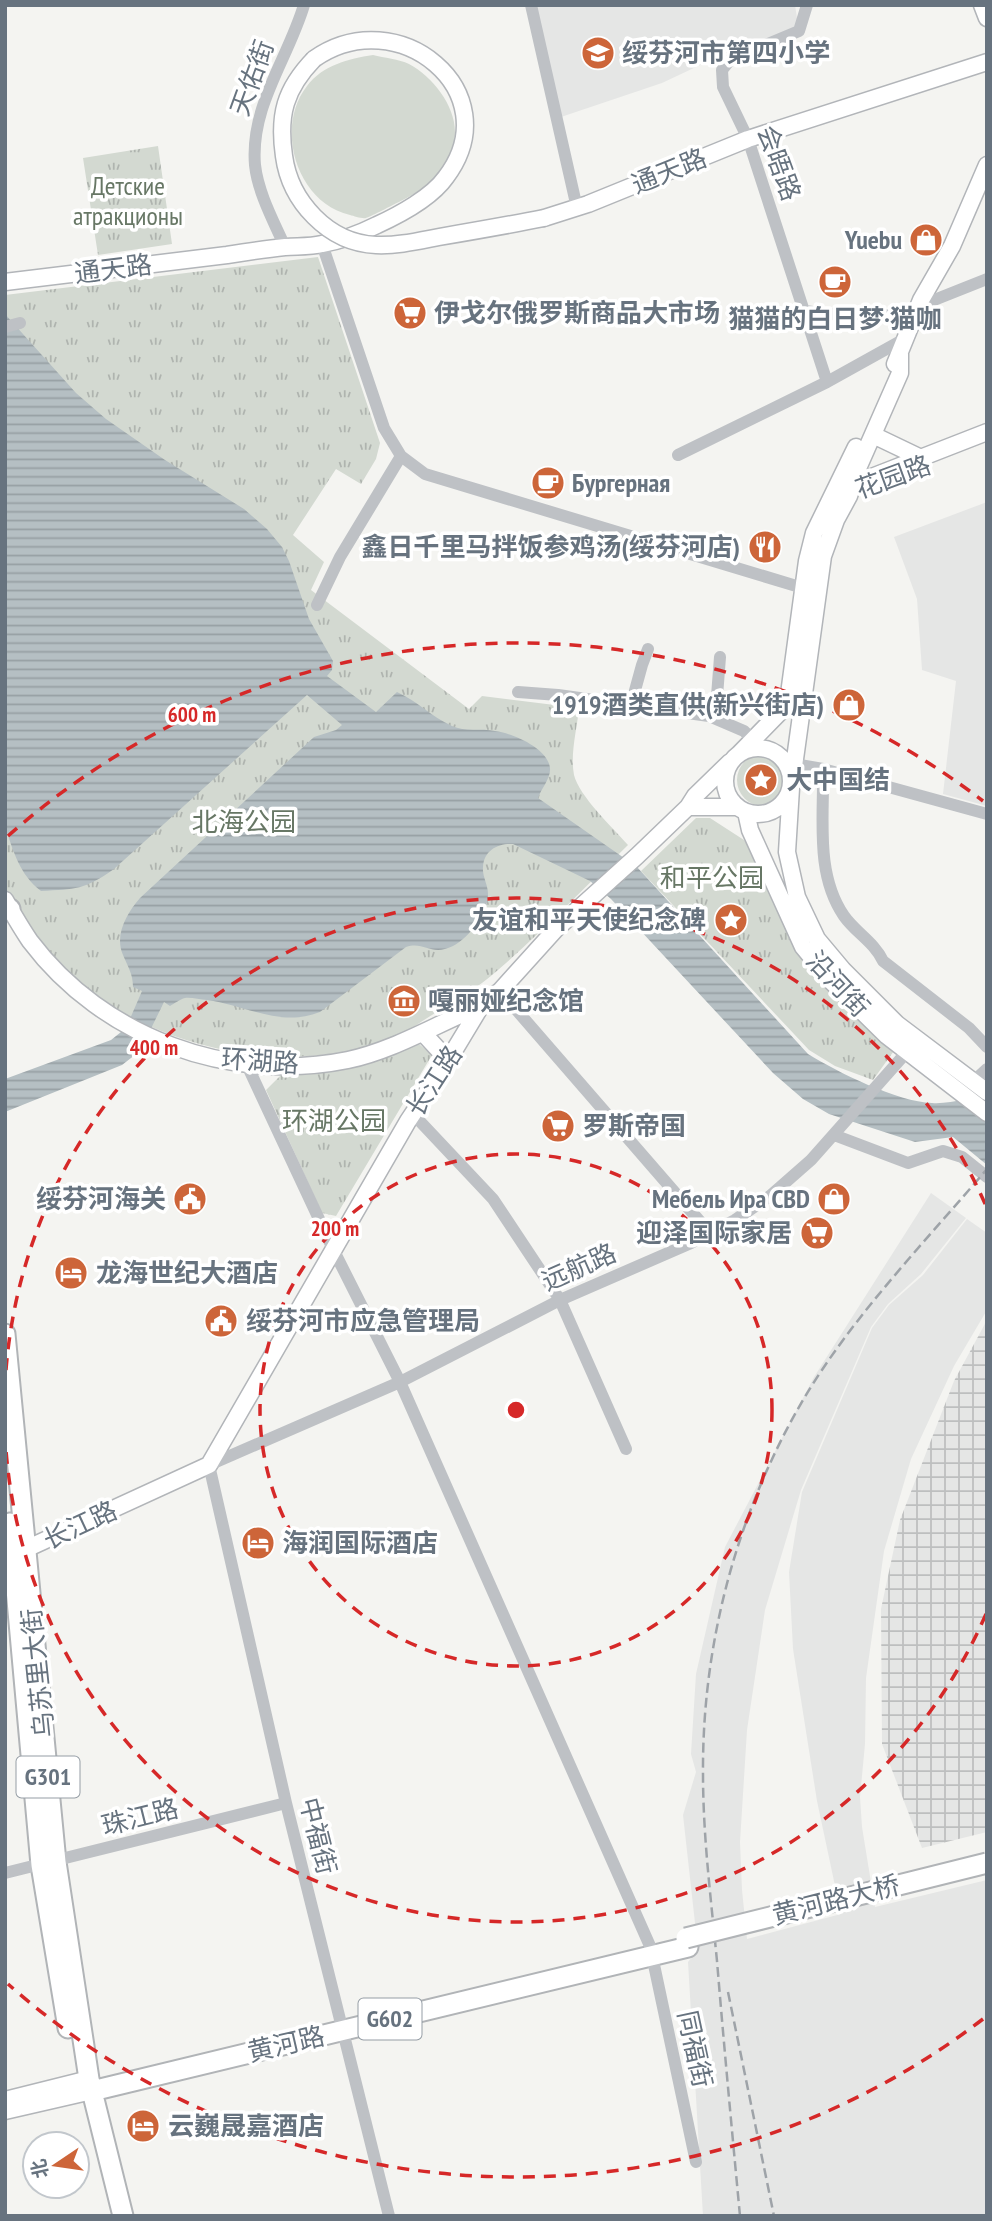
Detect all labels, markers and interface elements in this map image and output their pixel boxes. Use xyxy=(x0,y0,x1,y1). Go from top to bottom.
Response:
school or university icon: 绥芬河市第四小学 xyxy=(579,34,617,72)
street label: 天佑街 xyxy=(223,36,280,120)
place label: 绥芬河市第四小学 xyxy=(622,36,830,69)
street label: 会晤路 xyxy=(751,121,808,205)
street label: 通天路 xyxy=(626,141,711,200)
park label: Детские атракционы xyxy=(73,169,183,232)
shop icon: Yuebu xyxy=(907,221,945,259)
place label: Yuebu xyxy=(844,223,902,256)
street label: 通天路 xyxy=(72,247,154,290)
cafe icon: 猫猫的白日梦·猫咖 xyxy=(816,263,854,301)
supermarket icon: 伊戈尔俄罗斯商品大市场 xyxy=(391,294,429,332)
place label: 伊戈尔俄罗斯商品大市场 xyxy=(434,296,720,329)
place label: 猫猫的白日梦·猫咖 xyxy=(728,302,942,335)
street label: 花园路 xyxy=(851,448,935,505)
cafe icon: Бургерная xyxy=(529,464,567,502)
place label: Бургерная xyxy=(572,466,670,499)
restaurant icon: 鑫日千里马拌饭参鸡汤(绥芬河店) xyxy=(746,528,784,566)
place label: 鑫日千里马拌饭参鸡汤(绥芬河店) xyxy=(362,530,740,563)
shop icon: 1919酒类直供(新兴街店) xyxy=(830,686,868,724)
place label: 1919酒类直供(新兴街店) xyxy=(552,688,824,721)
text: 600 m xyxy=(168,701,216,728)
place icon: 大中国结 xyxy=(742,761,780,799)
place label: 大中国结 xyxy=(786,763,890,796)
park label: 北海公园 xyxy=(192,805,296,838)
park label: 和平公园 xyxy=(660,861,764,894)
place icon: 友谊和平天使纪念碑 xyxy=(712,901,750,939)
place label: 友谊和平天使纪念碑 xyxy=(472,903,706,936)
street label: 沿河街 xyxy=(800,944,877,1023)
museum icon: 嘎丽娅纪念馆 xyxy=(385,982,423,1020)
place label: 嘎丽娅纪念馆 xyxy=(428,984,584,1017)
text: 400 m xyxy=(130,1034,178,1061)
street label: 长江路 xyxy=(398,1039,469,1122)
street label: 环湖路 xyxy=(220,1041,300,1080)
park label: 环湖公园 xyxy=(282,1104,386,1137)
supermarket icon: 罗斯帝国 xyxy=(539,1107,577,1145)
place label: 罗斯帝国 xyxy=(582,1109,686,1142)
public building icon: 绥芬河海关 xyxy=(171,1180,209,1218)
shop icon: Мебель Ира CBD xyxy=(815,1180,853,1218)
place label: 绥芬河海关 xyxy=(36,1182,166,1215)
place label: Мебель Ира CBD xyxy=(652,1182,810,1215)
supermarket icon: 迎泽国际家居 xyxy=(798,1214,836,1252)
text: 200 m xyxy=(311,1215,359,1242)
place label: 迎泽国际家居 xyxy=(636,1216,792,1249)
street label: 远航路 xyxy=(536,1236,621,1297)
hotel icon: 龙海世纪大酒店 xyxy=(52,1254,90,1292)
place label: 龙海世纪大酒店 xyxy=(96,1256,278,1289)
public building icon: 绥芬河市应急管理局 xyxy=(202,1302,240,1340)
place label: 绥芬河市应急管理局 xyxy=(246,1304,480,1337)
centre of rings xyxy=(504,1398,528,1422)
street label: 长江路 xyxy=(37,1493,122,1556)
hotel icon: 海润国际酒店 xyxy=(239,1524,277,1562)
place label: 海润国际酒店 xyxy=(282,1526,438,1559)
street label: 乌苏里大街 xyxy=(14,1607,61,1739)
road number: G301 xyxy=(16,1756,80,1798)
street label: 珠江路 xyxy=(98,1791,182,1842)
street label: 中福街 xyxy=(293,1794,344,1878)
street label: 黄河路大桥 xyxy=(769,1868,903,1931)
road number: G602 xyxy=(358,1998,422,2040)
street label: 同福街 xyxy=(671,2007,720,2090)
street label: 黄河路 xyxy=(244,2019,328,2068)
hotel icon: 云巍晟嘉酒店 xyxy=(124,2107,162,2145)
place label: 云巍晟嘉酒店 xyxy=(168,2109,324,2142)
north arrow xyxy=(21,2130,91,2200)
text: 北 xyxy=(26,2157,53,2181)

